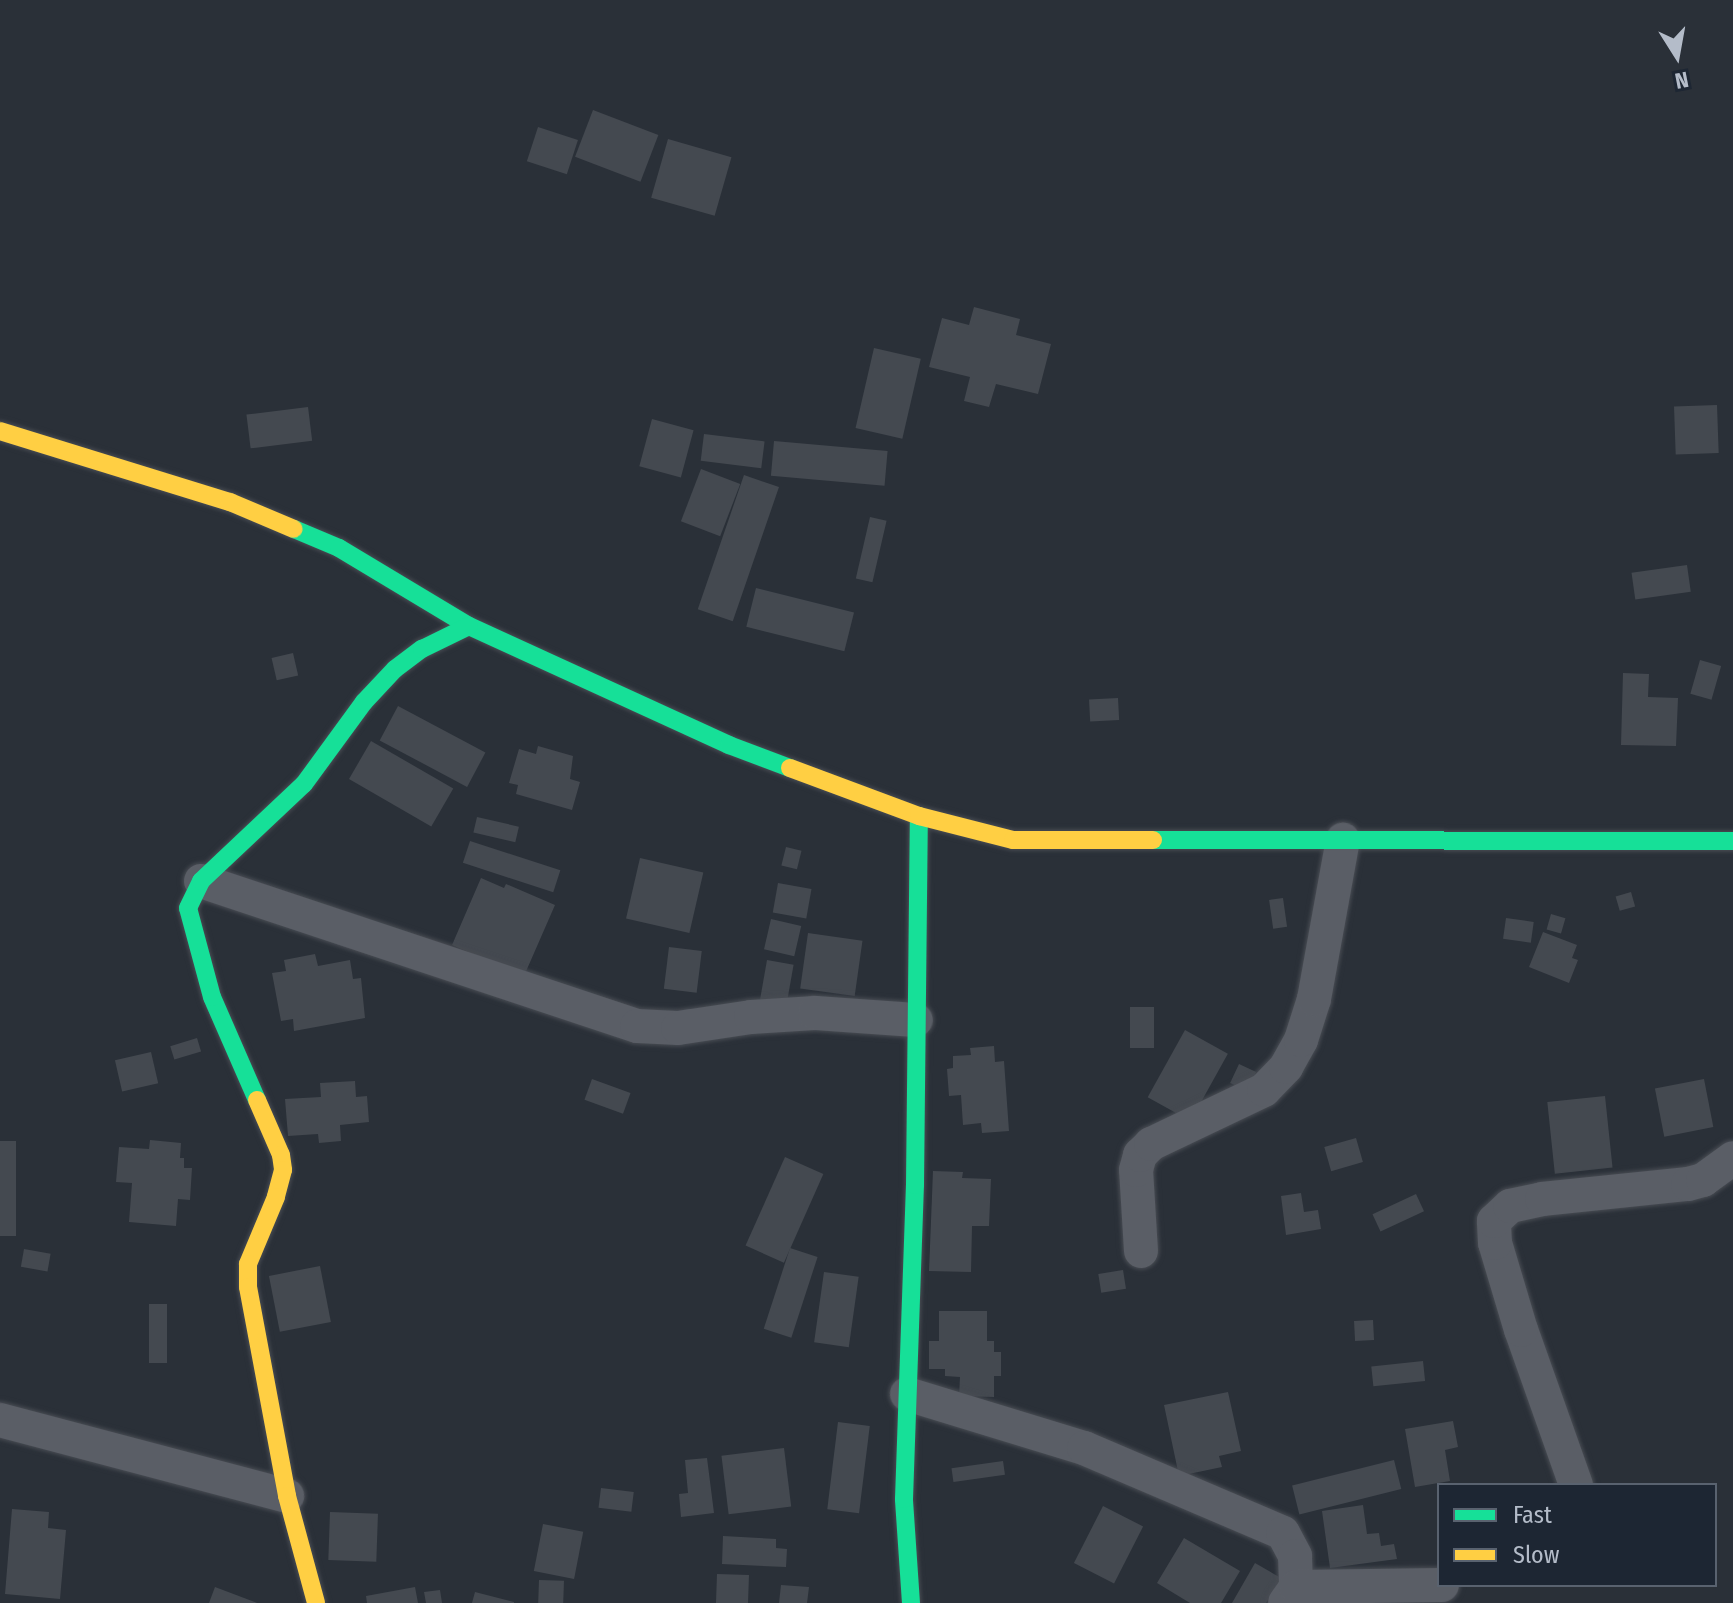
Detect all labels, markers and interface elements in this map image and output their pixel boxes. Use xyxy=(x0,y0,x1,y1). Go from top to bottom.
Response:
north arrow xyxy=(1637,16,1717,96)
text: N xyxy=(1673,66,1691,95)
legend xyxy=(1437,1483,1717,1587)
text: Fast xyxy=(1513,1501,1552,1529)
text: Slow xyxy=(1513,1541,1559,1569)

